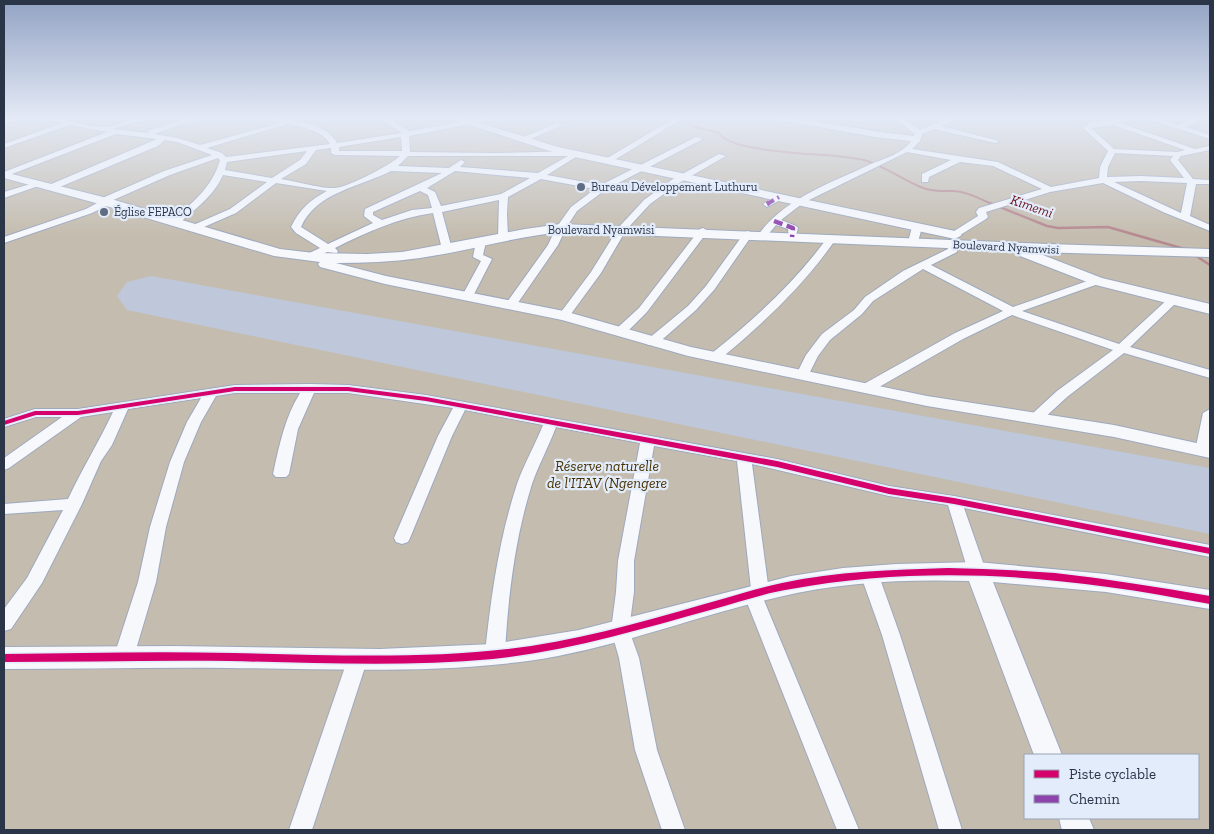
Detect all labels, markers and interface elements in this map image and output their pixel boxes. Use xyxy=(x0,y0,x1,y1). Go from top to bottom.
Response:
place label: Bureau Développement Luthuru xyxy=(591,180,758,194)
marker: Bureau Développement Luthuru xyxy=(575,181,587,193)
water label: Kimemi xyxy=(1008,191,1055,222)
place label: Église FEPACO xyxy=(114,204,192,219)
marker: Église FEPACO xyxy=(98,206,110,218)
street label: Boulevard Nyamwisi xyxy=(548,223,655,237)
street label: Boulevard Nyamwisi xyxy=(952,237,1060,257)
park label: Réserve naturelle de l'ITAV (Ngengere xyxy=(547,457,667,492)
legend xyxy=(1024,754,1199,819)
text: Piste cyclable xyxy=(1069,765,1156,783)
text: Chemin xyxy=(1069,790,1120,808)

